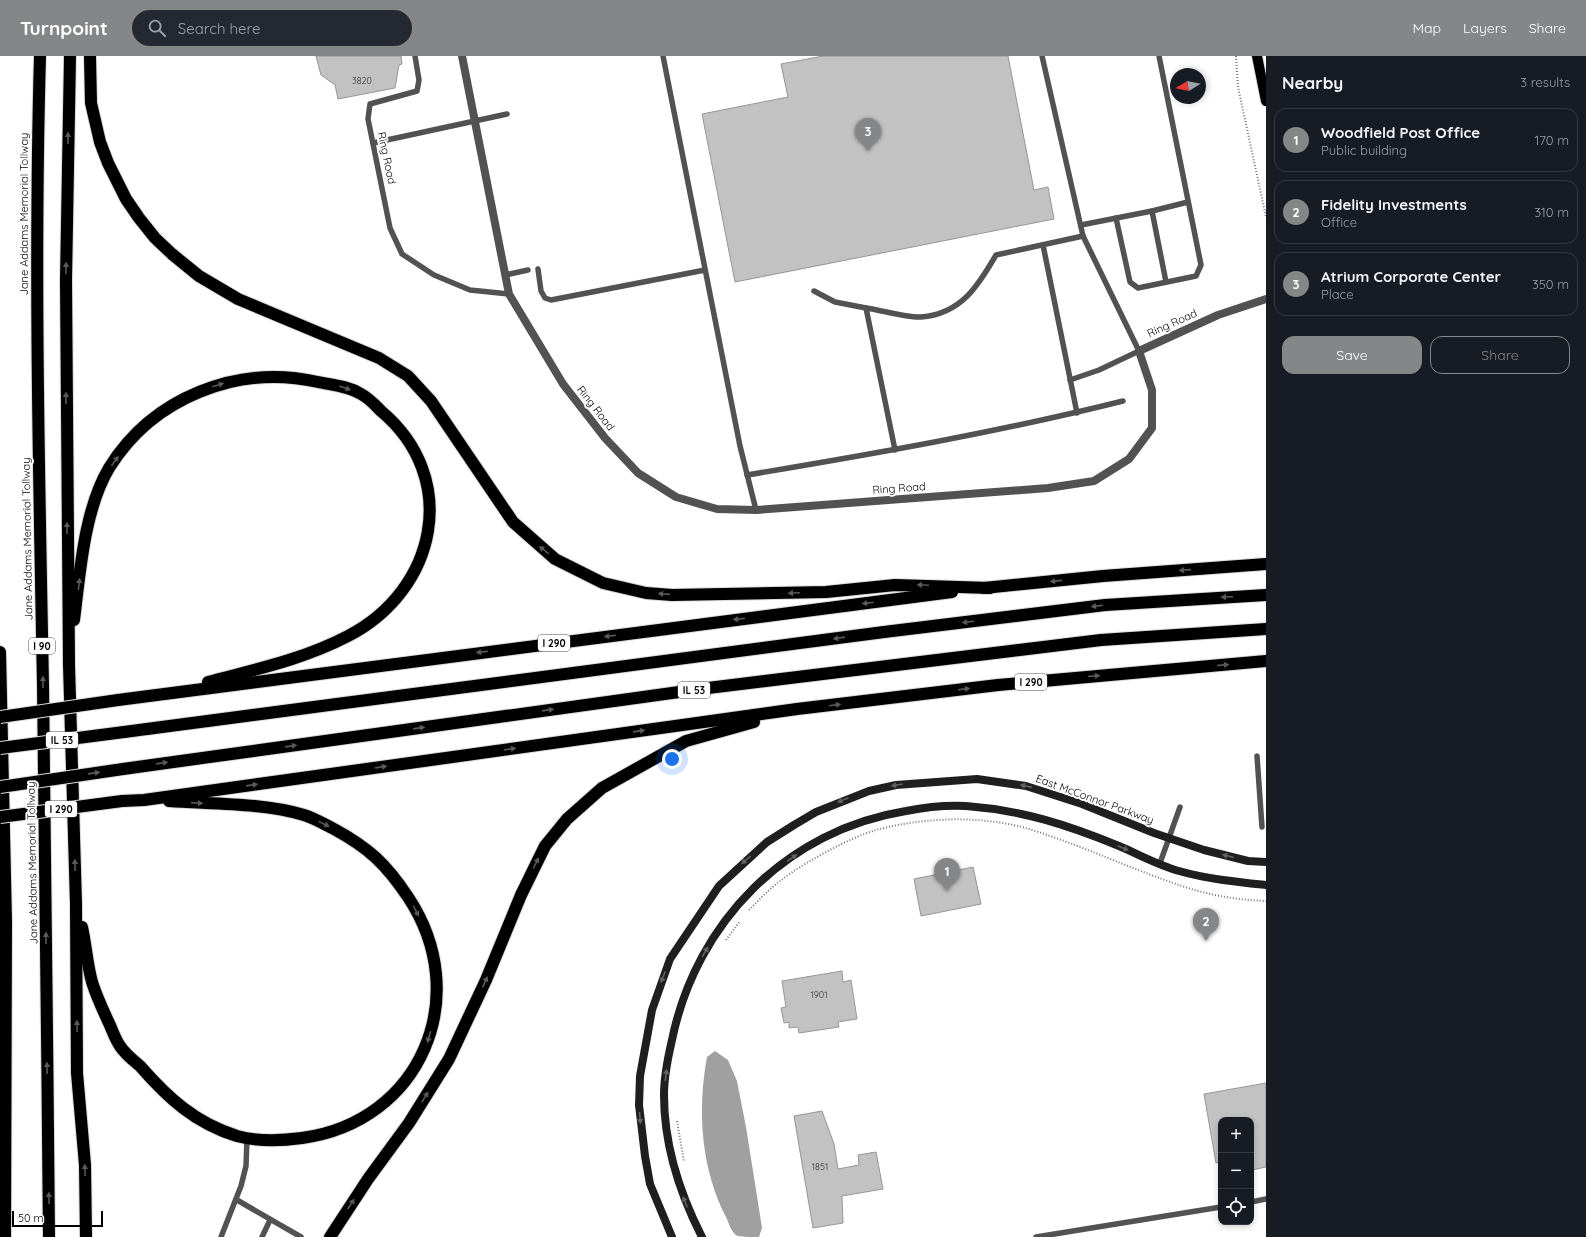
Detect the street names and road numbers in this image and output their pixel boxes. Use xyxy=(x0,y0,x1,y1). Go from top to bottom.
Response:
street label: Ring Road xyxy=(375,131,399,185)
street label: Jane Addams Memorial Tollway xyxy=(17,133,31,295)
street label: Ring Road xyxy=(1145,306,1199,340)
street label: Ring Road xyxy=(574,383,618,433)
street label: Jane Addams Memorial Tollway xyxy=(19,458,35,620)
street label: Ring Road xyxy=(872,479,926,497)
road number: I 290 xyxy=(538,635,570,651)
road number: I 90 xyxy=(29,638,55,654)
road number: I 290 xyxy=(1015,674,1047,690)
road number: IL 53 xyxy=(678,682,710,698)
road number: IL 53 xyxy=(46,732,78,748)
street label: East McConnor Parkway xyxy=(1034,771,1156,827)
street label: Jane Addams Memorial Tollway xyxy=(24,782,40,944)
road number: I 290 xyxy=(45,801,77,817)

